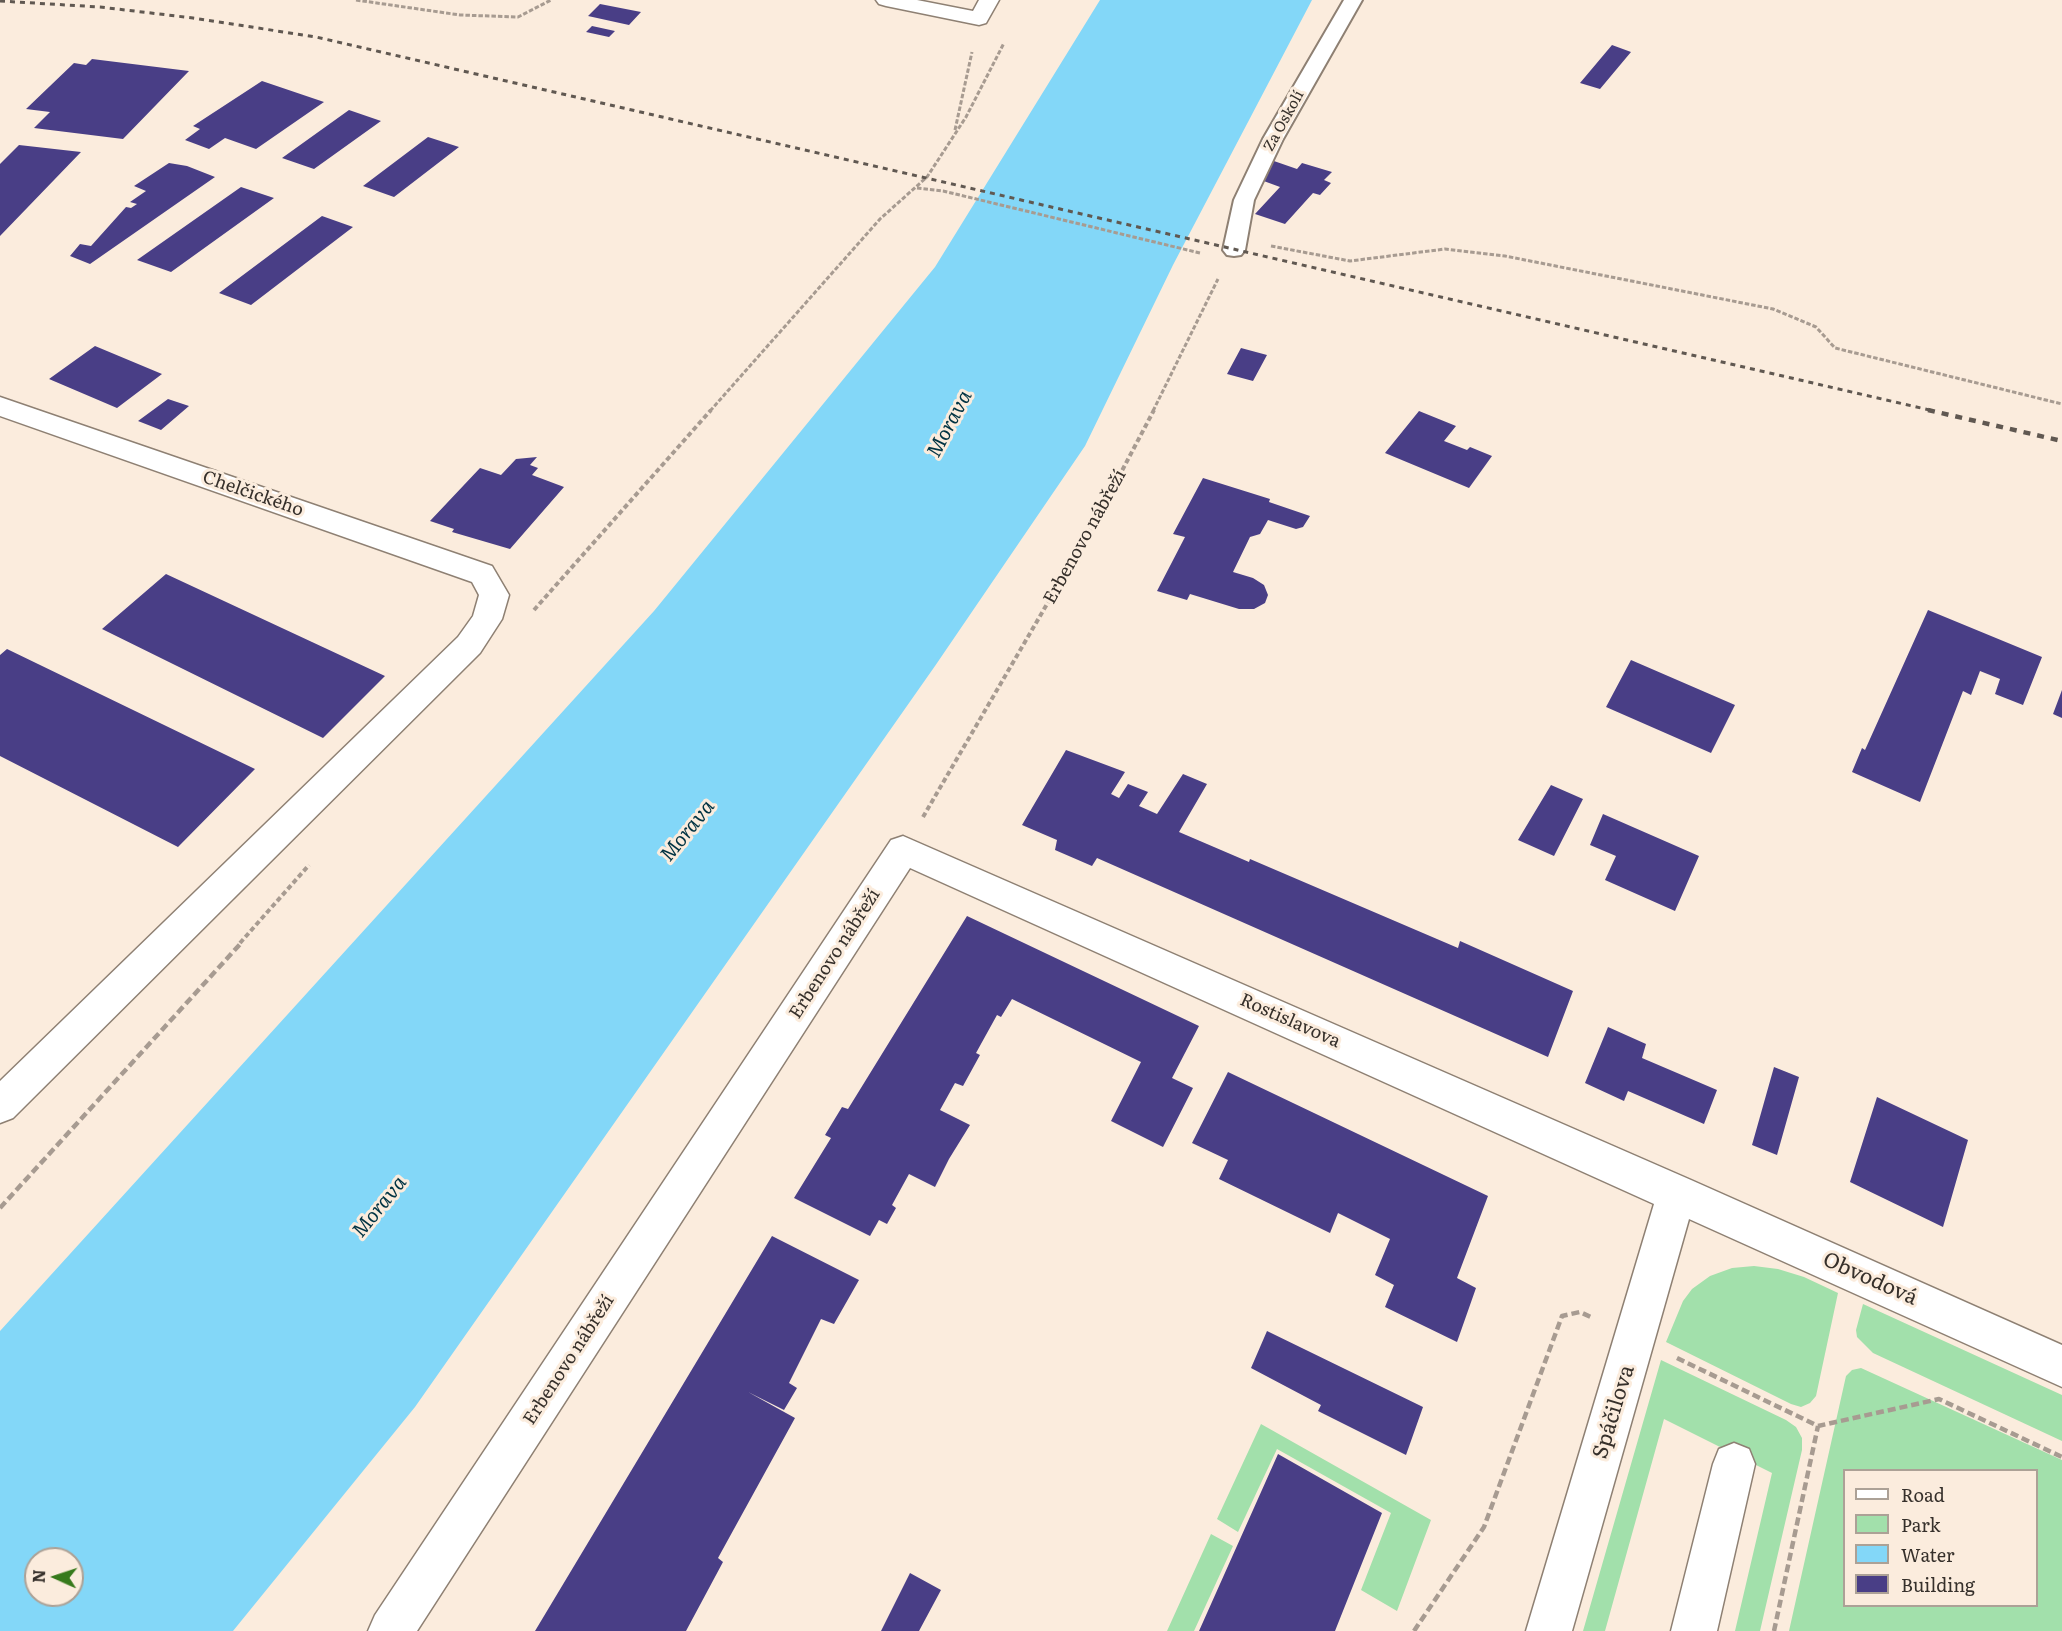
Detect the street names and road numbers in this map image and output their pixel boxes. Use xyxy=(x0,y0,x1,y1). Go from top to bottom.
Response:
street label: Za Oskolí xyxy=(1260,87,1308,155)
street label: Erbenovo nábřeží xyxy=(1039,466,1131,608)
street label: Chelčického xyxy=(200,467,306,521)
street label: Erbenovo nábřeží xyxy=(785,885,885,1023)
street label: Rostislavova xyxy=(1236,989,1344,1053)
street label: Obvodová xyxy=(1819,1247,1921,1311)
street label: Erbenovo nábřeží xyxy=(519,1291,619,1429)
street label: Spáčilova xyxy=(1588,1362,1640,1462)

